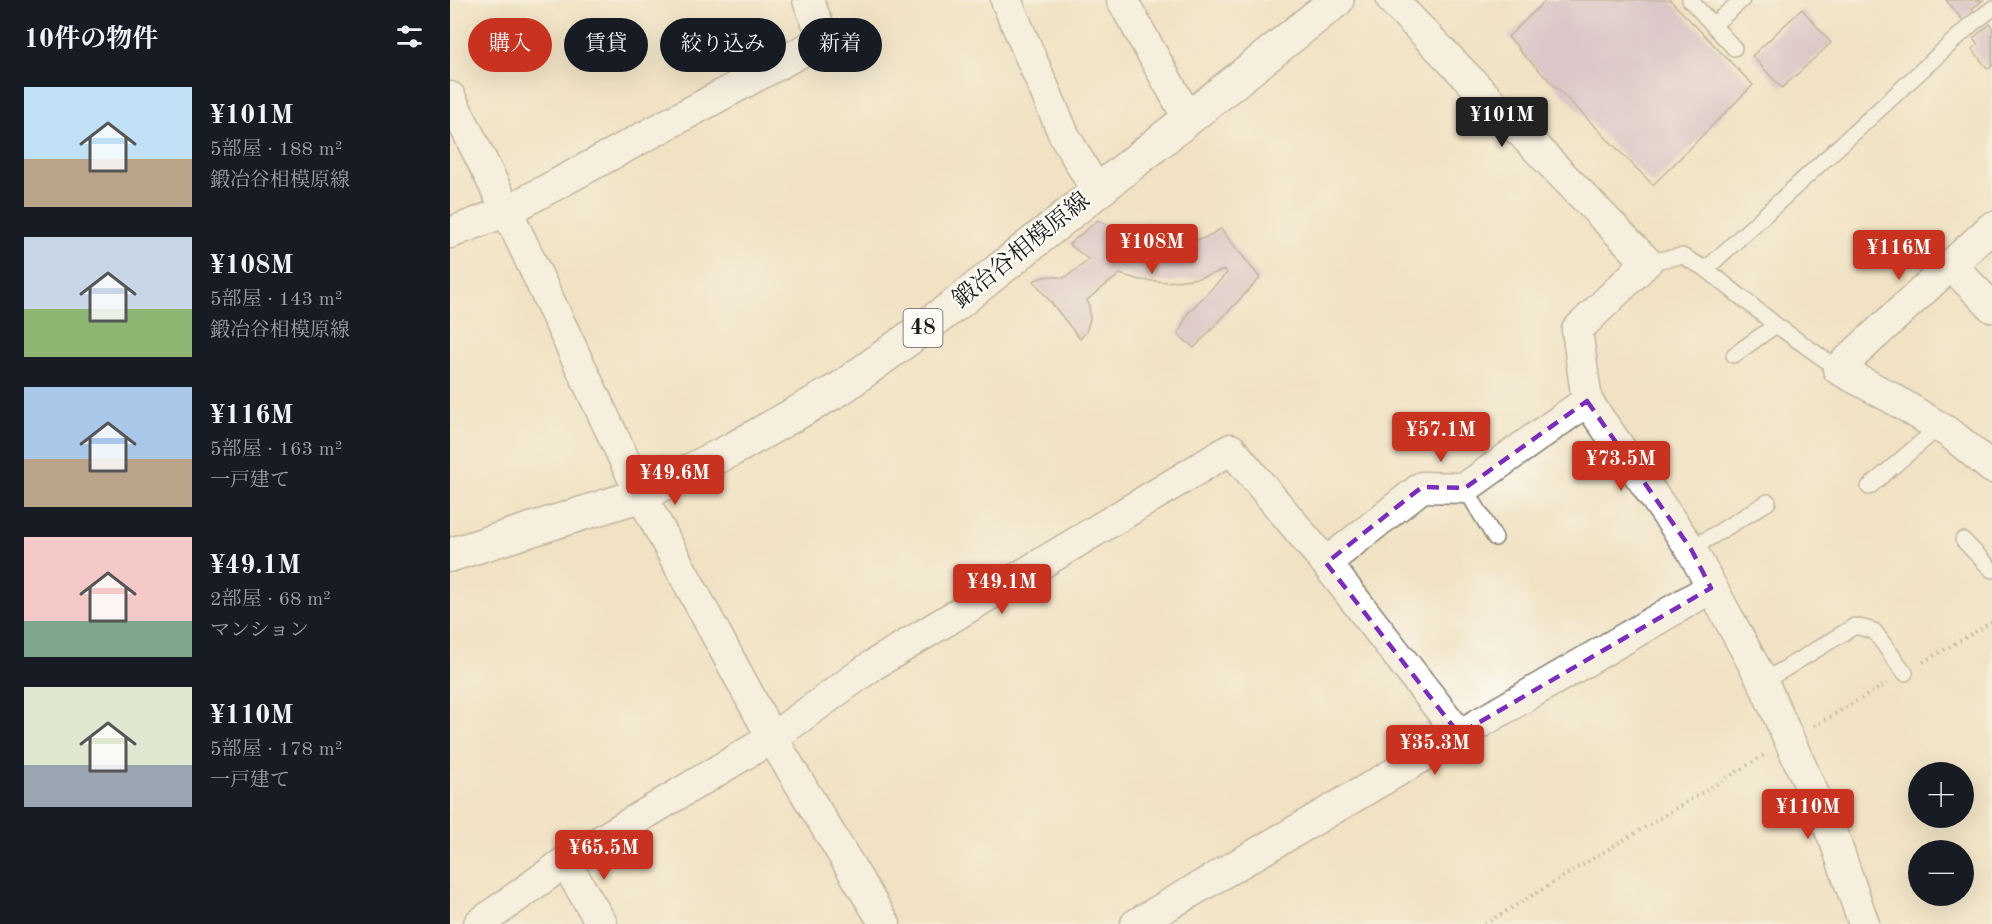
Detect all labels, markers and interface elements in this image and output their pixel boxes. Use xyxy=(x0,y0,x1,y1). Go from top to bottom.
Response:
chip: 購入 xyxy=(468,18,552,72)
chip: 賃貸 xyxy=(564,18,648,72)
chip: 絞り込み xyxy=(660,18,786,72)
chip: 新着 xyxy=(798,18,882,72)
icon: filters xyxy=(393,20,426,53)
text: 10件の物件 xyxy=(24,27,158,53)
pin: ¥101M xyxy=(1460,97,1544,148)
text: ¥101M xyxy=(210,103,293,129)
text: ¥101M xyxy=(1470,106,1534,126)
icon: home xyxy=(72,111,144,183)
text: 5部屋 · 188 m² xyxy=(210,140,342,160)
text: 鍛冶谷相模原線 xyxy=(210,171,350,191)
street label: 鍛冶谷相模原線 xyxy=(947,186,1095,313)
pin: ¥108M xyxy=(1110,224,1194,275)
pin: ¥116M xyxy=(1857,230,1941,281)
text: ¥108M xyxy=(1120,233,1184,253)
text: ¥116M xyxy=(1867,239,1931,259)
text: ¥108M xyxy=(210,253,293,279)
icon: home xyxy=(72,261,144,333)
text: 5部屋 · 143 m² xyxy=(210,290,342,310)
road number: 48 xyxy=(904,309,942,347)
text: 鍛冶谷相模原線 xyxy=(210,321,350,341)
text: ¥116M xyxy=(210,403,293,429)
icon: home xyxy=(72,411,144,483)
pin: ¥57.1M xyxy=(1392,412,1490,463)
text: ¥57.1M xyxy=(1406,421,1476,441)
text: 5部屋 · 163 m² xyxy=(210,440,342,460)
pin: ¥73.5M xyxy=(1572,441,1670,492)
text: ¥73.5M xyxy=(1586,450,1656,470)
pin: ¥49.6M xyxy=(626,455,724,506)
text: ¥49.6M xyxy=(640,464,710,484)
text: 一戸建て xyxy=(210,471,290,491)
text: ¥49.1M xyxy=(210,553,301,579)
icon: home xyxy=(72,561,144,633)
pin: ¥49.1M xyxy=(953,564,1051,615)
text: ¥49.1M xyxy=(967,573,1037,593)
text: 2部屋 · 68 m² xyxy=(210,590,331,610)
text: マンション xyxy=(210,621,309,641)
text: ¥110M xyxy=(210,703,293,729)
icon: home xyxy=(72,711,144,783)
pin: ¥35.3M xyxy=(1386,725,1484,776)
text: ¥35.3M xyxy=(1400,734,1470,754)
text: 5部屋 · 178 m² xyxy=(210,740,342,760)
map controls xyxy=(1908,762,1974,906)
button: + xyxy=(1908,762,1974,828)
text: 一戸建て xyxy=(210,771,290,791)
pin: ¥110M xyxy=(1766,789,1850,840)
text: ¥110M xyxy=(1776,798,1840,818)
pin: ¥65.5M xyxy=(555,830,653,881)
text: ¥65.5M xyxy=(569,839,639,859)
button: − xyxy=(1908,840,1974,906)

